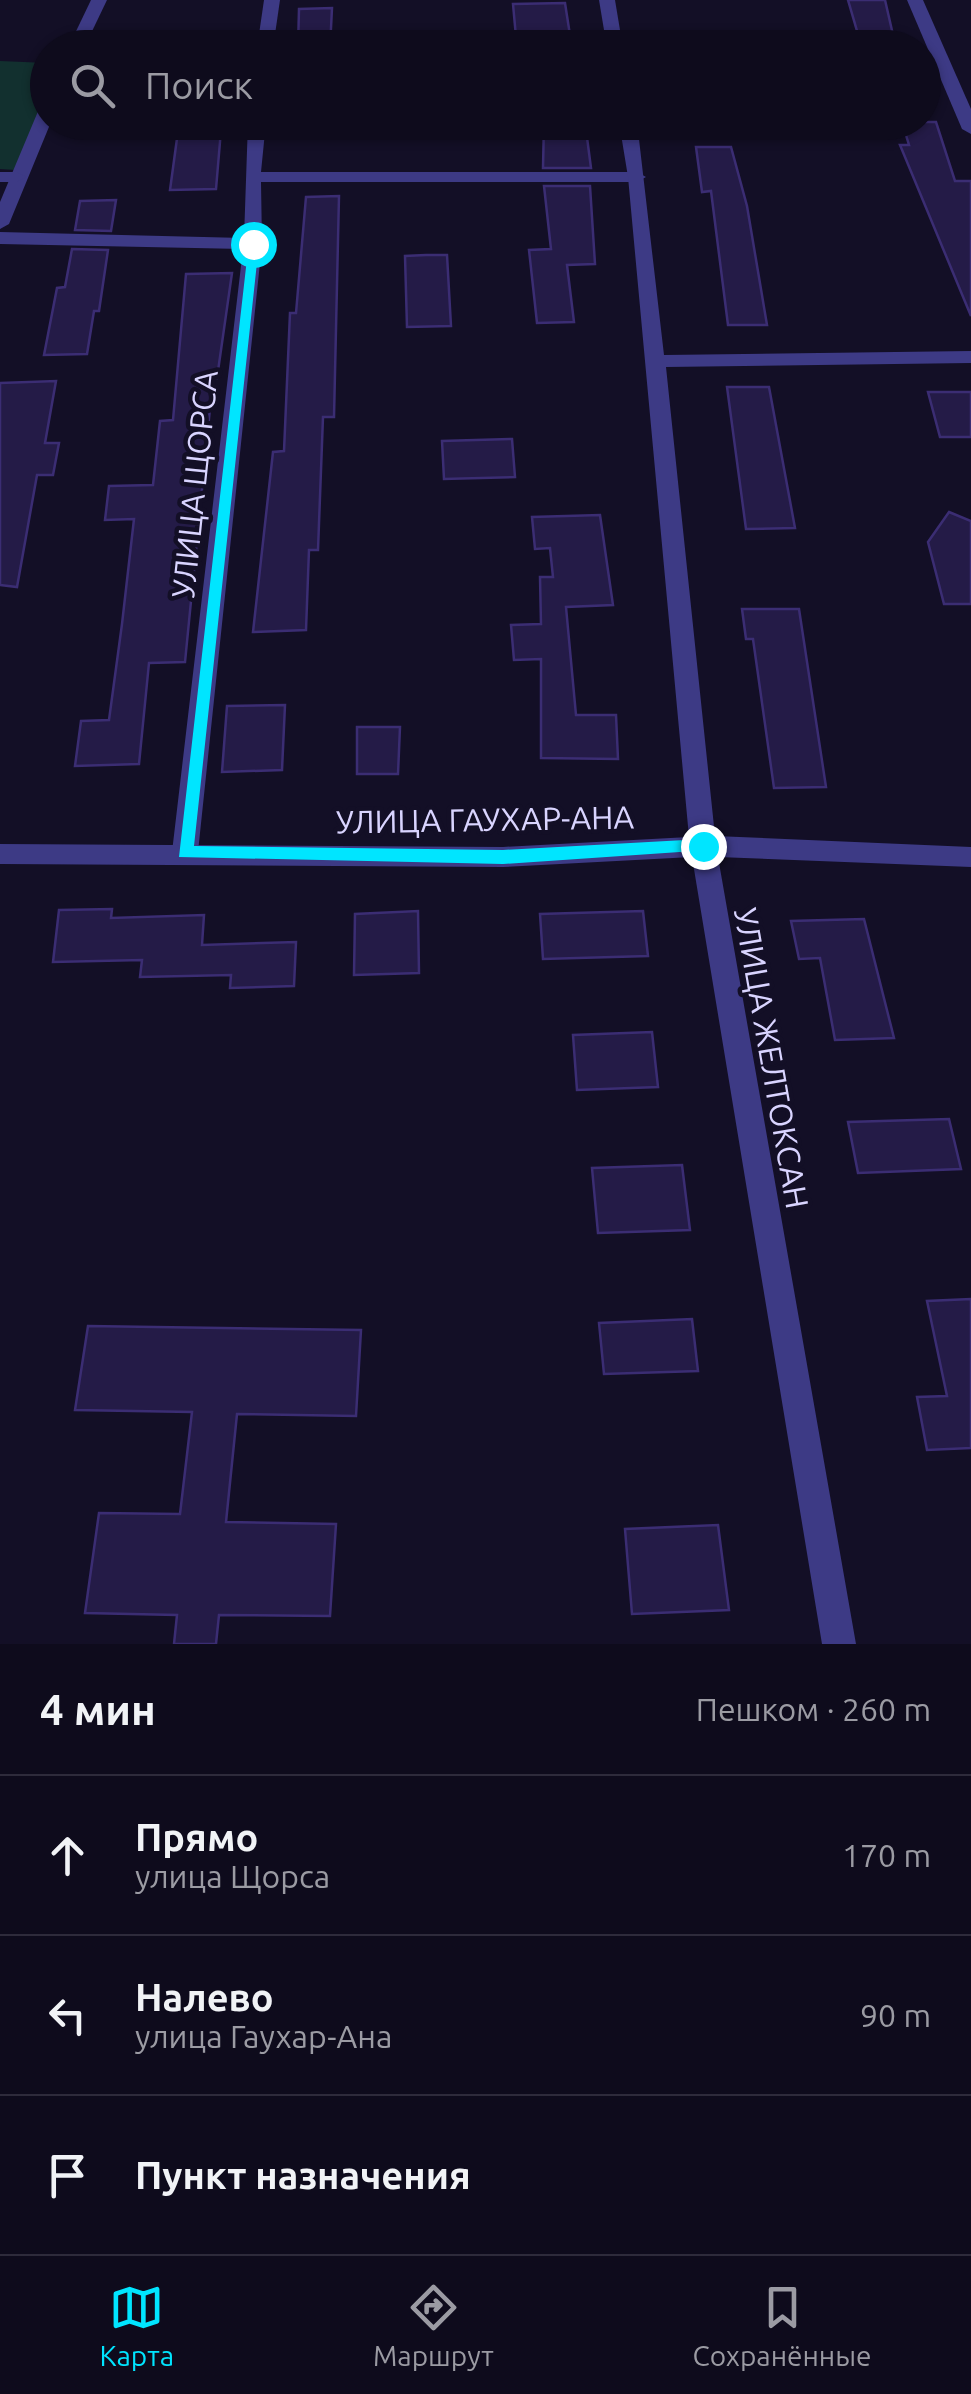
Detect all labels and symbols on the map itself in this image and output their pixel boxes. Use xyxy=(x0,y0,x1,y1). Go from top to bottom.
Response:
route start xyxy=(231,222,277,268)
street label: УЛИЦА ЩОРСА xyxy=(164,368,224,600)
street label: УЛИЦА ГАУХАР-АНА xyxy=(335,798,635,840)
route end xyxy=(681,824,727,870)
street label: УЛИЦА ЖЕЛТОКСАН xyxy=(728,905,816,1211)

